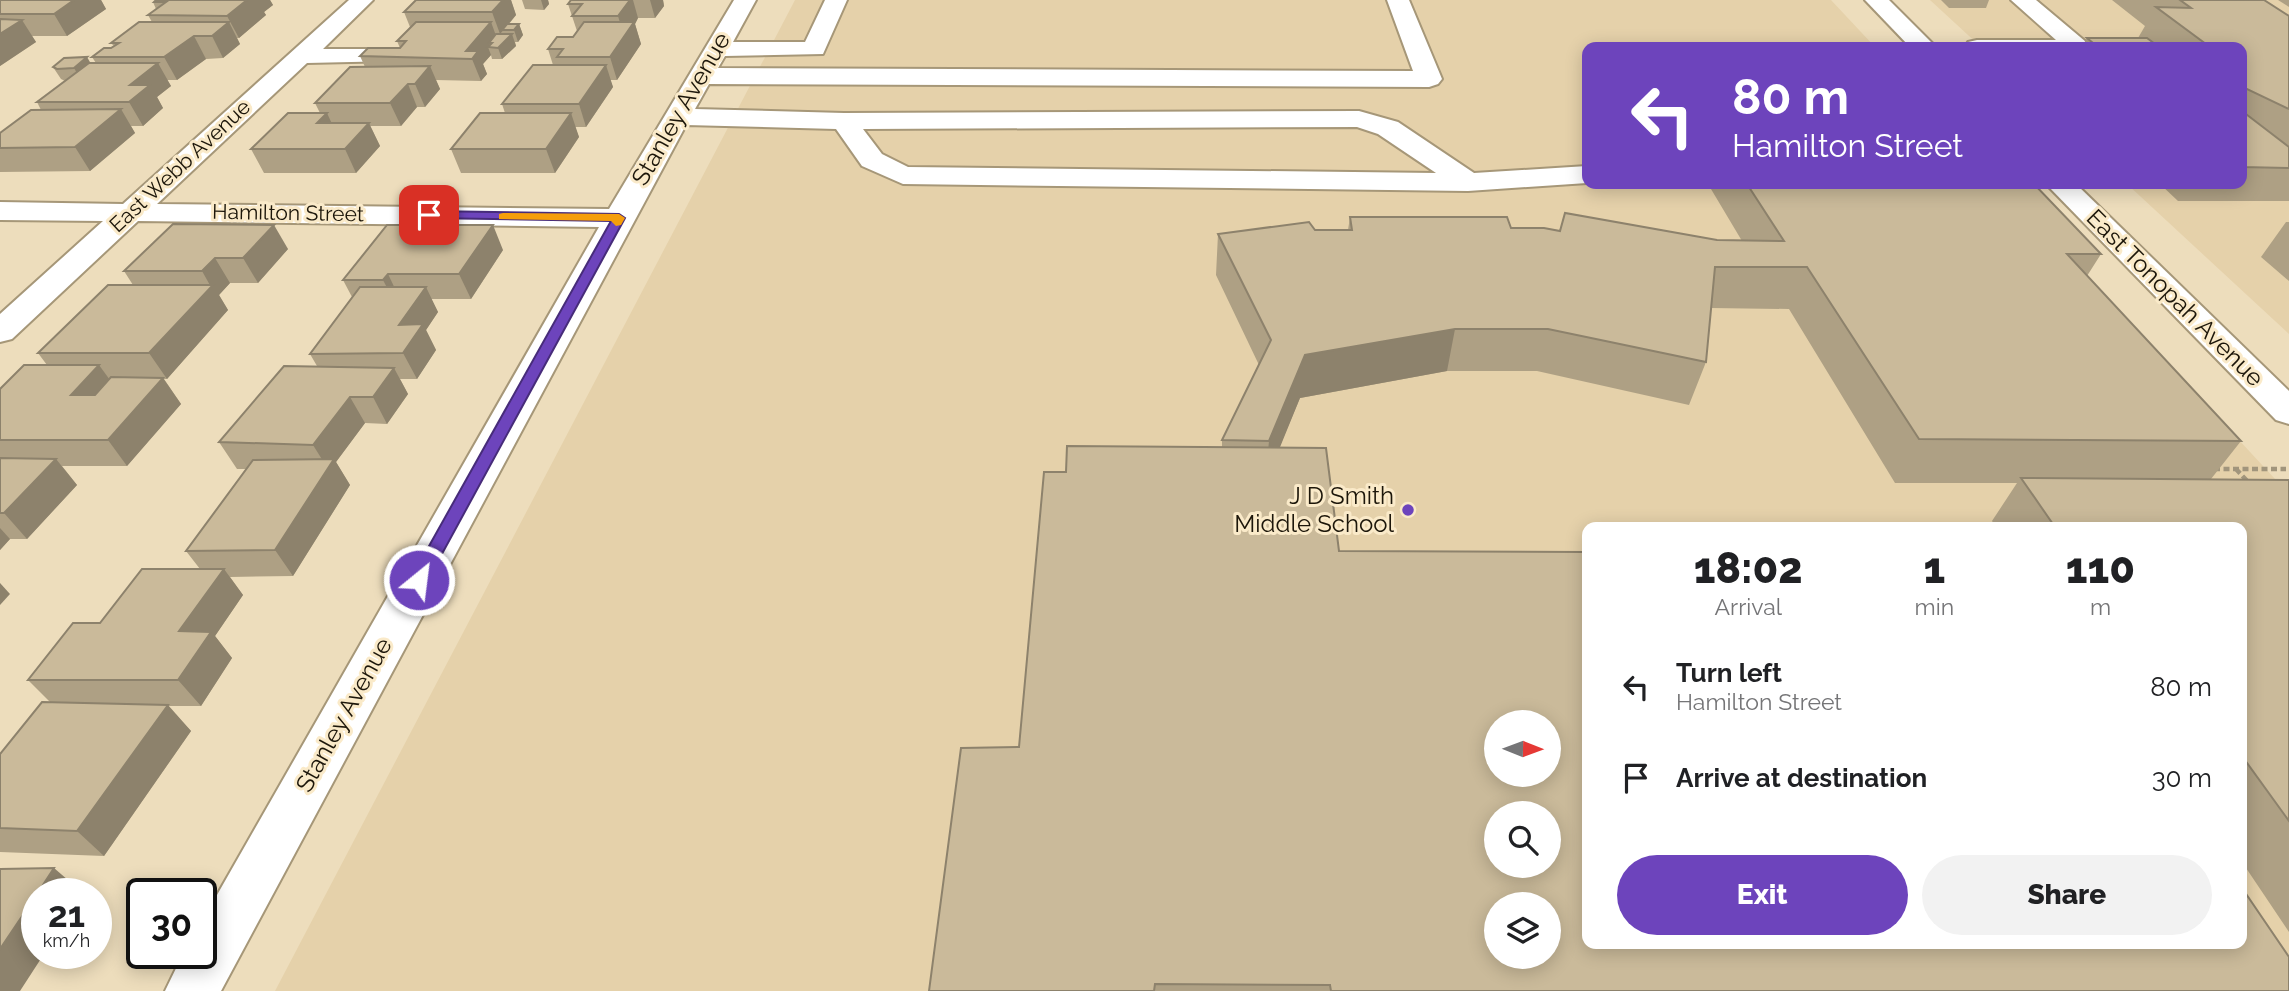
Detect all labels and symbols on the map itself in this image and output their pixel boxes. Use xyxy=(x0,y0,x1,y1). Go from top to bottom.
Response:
street label: Stanley Avenue xyxy=(625,27,736,190)
street label: East Webb Avenue xyxy=(104,94,255,237)
pin xyxy=(399,185,459,245)
street label: Hamilton Street xyxy=(212,199,364,226)
street label: East Tonopah Avenue xyxy=(2081,203,2270,392)
place label: J D Smith Middle School xyxy=(1234,481,1394,538)
marker: J D Smith Middle School xyxy=(1400,502,1416,518)
position arrow xyxy=(382,543,456,617)
street label: Stanley Avenue xyxy=(289,633,398,797)
north arrow xyxy=(1484,710,1561,788)
speed limit sign: 30 xyxy=(126,878,217,969)

